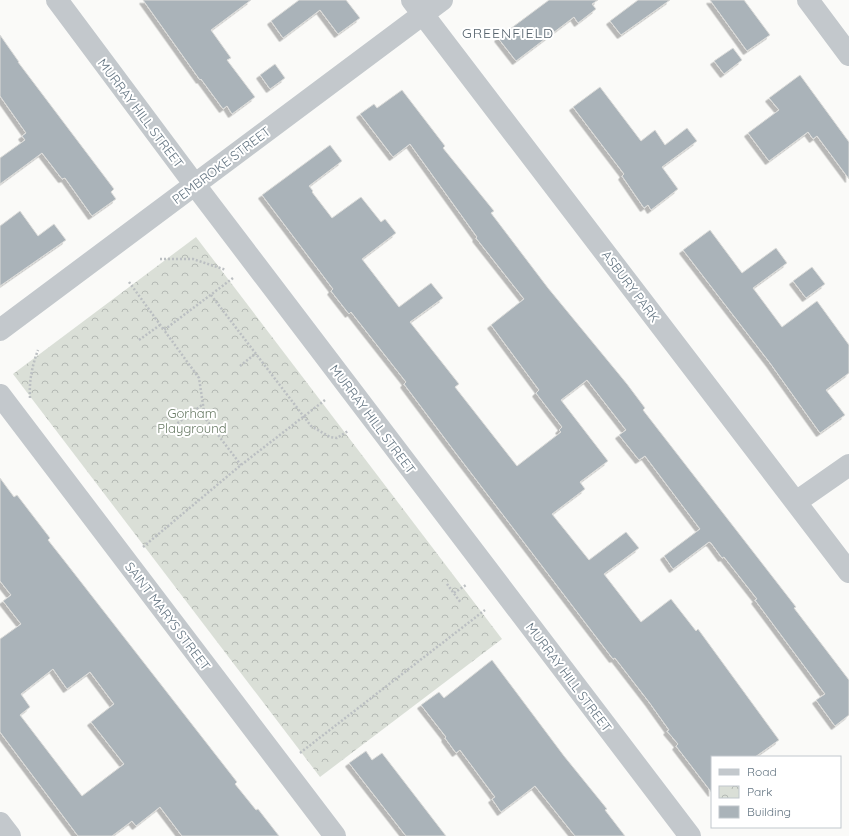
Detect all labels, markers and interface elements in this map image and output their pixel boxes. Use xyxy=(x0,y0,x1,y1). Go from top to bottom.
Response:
district label: GREENFIELD xyxy=(462,24,554,42)
street label: MURRAY HILL STREET xyxy=(95,55,187,171)
street label: PEMBROKE STREET xyxy=(169,123,273,207)
street label: ASBURY PARK xyxy=(599,247,663,325)
street label: MURRAY HILL STREET xyxy=(327,361,419,477)
park label: Gorham Playground xyxy=(157,405,227,436)
street label: SAINT MARYS STREET xyxy=(122,559,214,674)
street label: MURRAY HILL STREET xyxy=(523,619,615,735)
legend xyxy=(711,756,841,828)
text: Road xyxy=(747,764,777,779)
text: Park xyxy=(747,784,772,799)
text: Building xyxy=(747,804,791,819)

